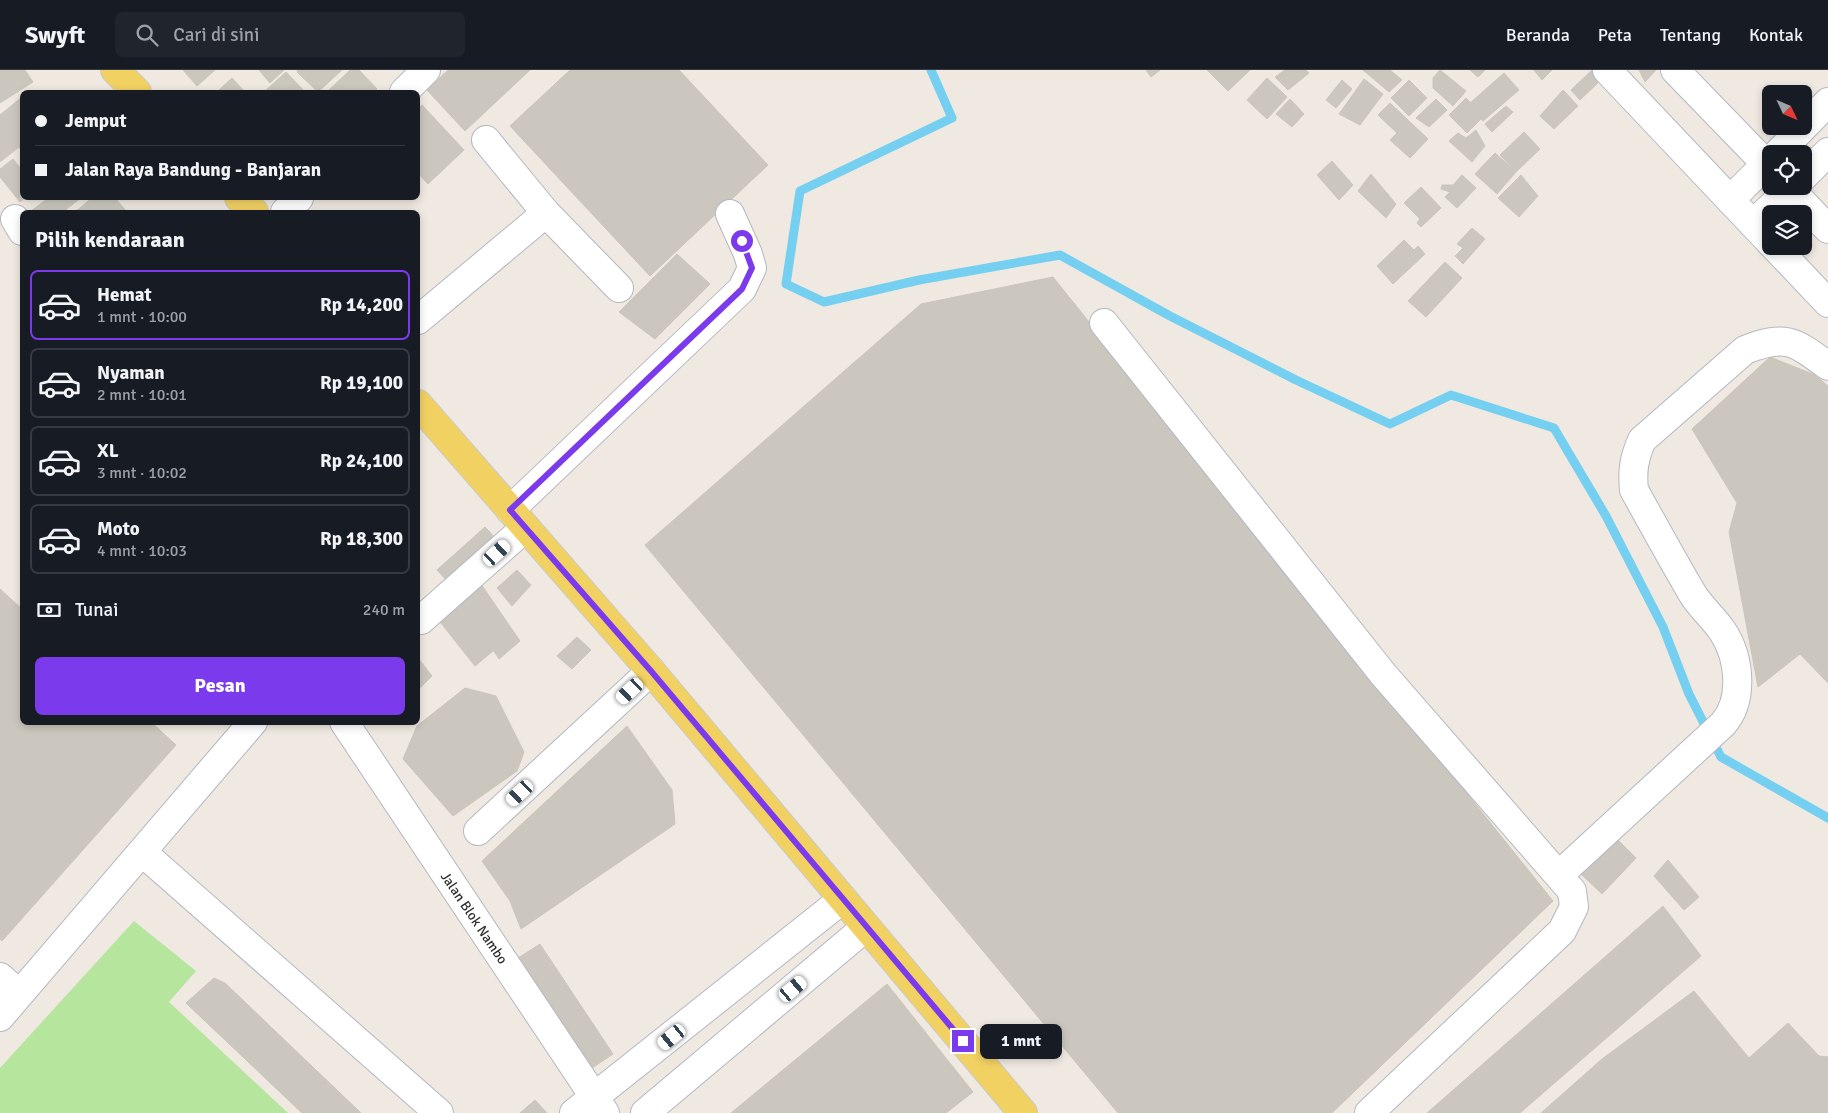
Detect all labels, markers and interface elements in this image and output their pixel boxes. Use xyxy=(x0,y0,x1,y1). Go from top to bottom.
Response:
search box xyxy=(115,12,465,57)
text: Swyft xyxy=(25,20,85,50)
icon: search xyxy=(133,21,161,49)
text: Cari di sini xyxy=(173,23,259,47)
text: Beranda xyxy=(1506,24,1570,46)
text: Peta xyxy=(1598,24,1632,46)
text: Tentang xyxy=(1660,24,1721,46)
text: Kontak xyxy=(1749,24,1803,46)
north arrow xyxy=(1762,85,1812,135)
map controls xyxy=(1762,85,1812,255)
text: Jemput xyxy=(65,109,127,133)
button: locate xyxy=(1762,145,1812,195)
text: Jalan Raya Bandung - Banjaran xyxy=(65,158,321,182)
button: layers xyxy=(1762,205,1812,255)
text: Pilih kendaraan xyxy=(35,226,185,253)
route start xyxy=(731,230,753,252)
icon: car xyxy=(37,283,82,328)
text: Hemat xyxy=(97,283,152,307)
text: Rp 14,200 xyxy=(320,293,403,317)
text: 1 mnt · 10:00 xyxy=(97,307,187,327)
icon: car xyxy=(37,361,82,406)
text: Nyaman xyxy=(97,361,165,385)
text: Rp 19,100 xyxy=(320,371,403,395)
text: 2 mnt · 10:01 xyxy=(97,385,187,405)
icon: car xyxy=(37,439,82,484)
text: XL xyxy=(97,439,119,463)
text: Rp 24,100 xyxy=(320,449,403,473)
text: 3 mnt · 10:02 xyxy=(97,463,187,483)
icon: car xyxy=(37,517,82,562)
text: Moto xyxy=(97,517,140,541)
text: Rp 18,300 xyxy=(320,527,403,551)
car xyxy=(480,537,513,569)
text: 4 mnt · 10:03 xyxy=(97,541,187,561)
icon: cash xyxy=(35,596,63,624)
text: Tunai xyxy=(75,598,118,622)
text: 240 m xyxy=(363,600,405,620)
button: Pesan xyxy=(35,657,405,715)
car xyxy=(613,675,646,707)
car xyxy=(503,777,536,809)
street label: Jalan Blok Nambo xyxy=(437,869,511,967)
car xyxy=(776,974,809,1004)
car xyxy=(655,1022,688,1052)
callout: 1 mnt xyxy=(980,1024,1063,1058)
route end xyxy=(952,1030,974,1052)
text: 1 mnt xyxy=(1001,1031,1041,1051)

